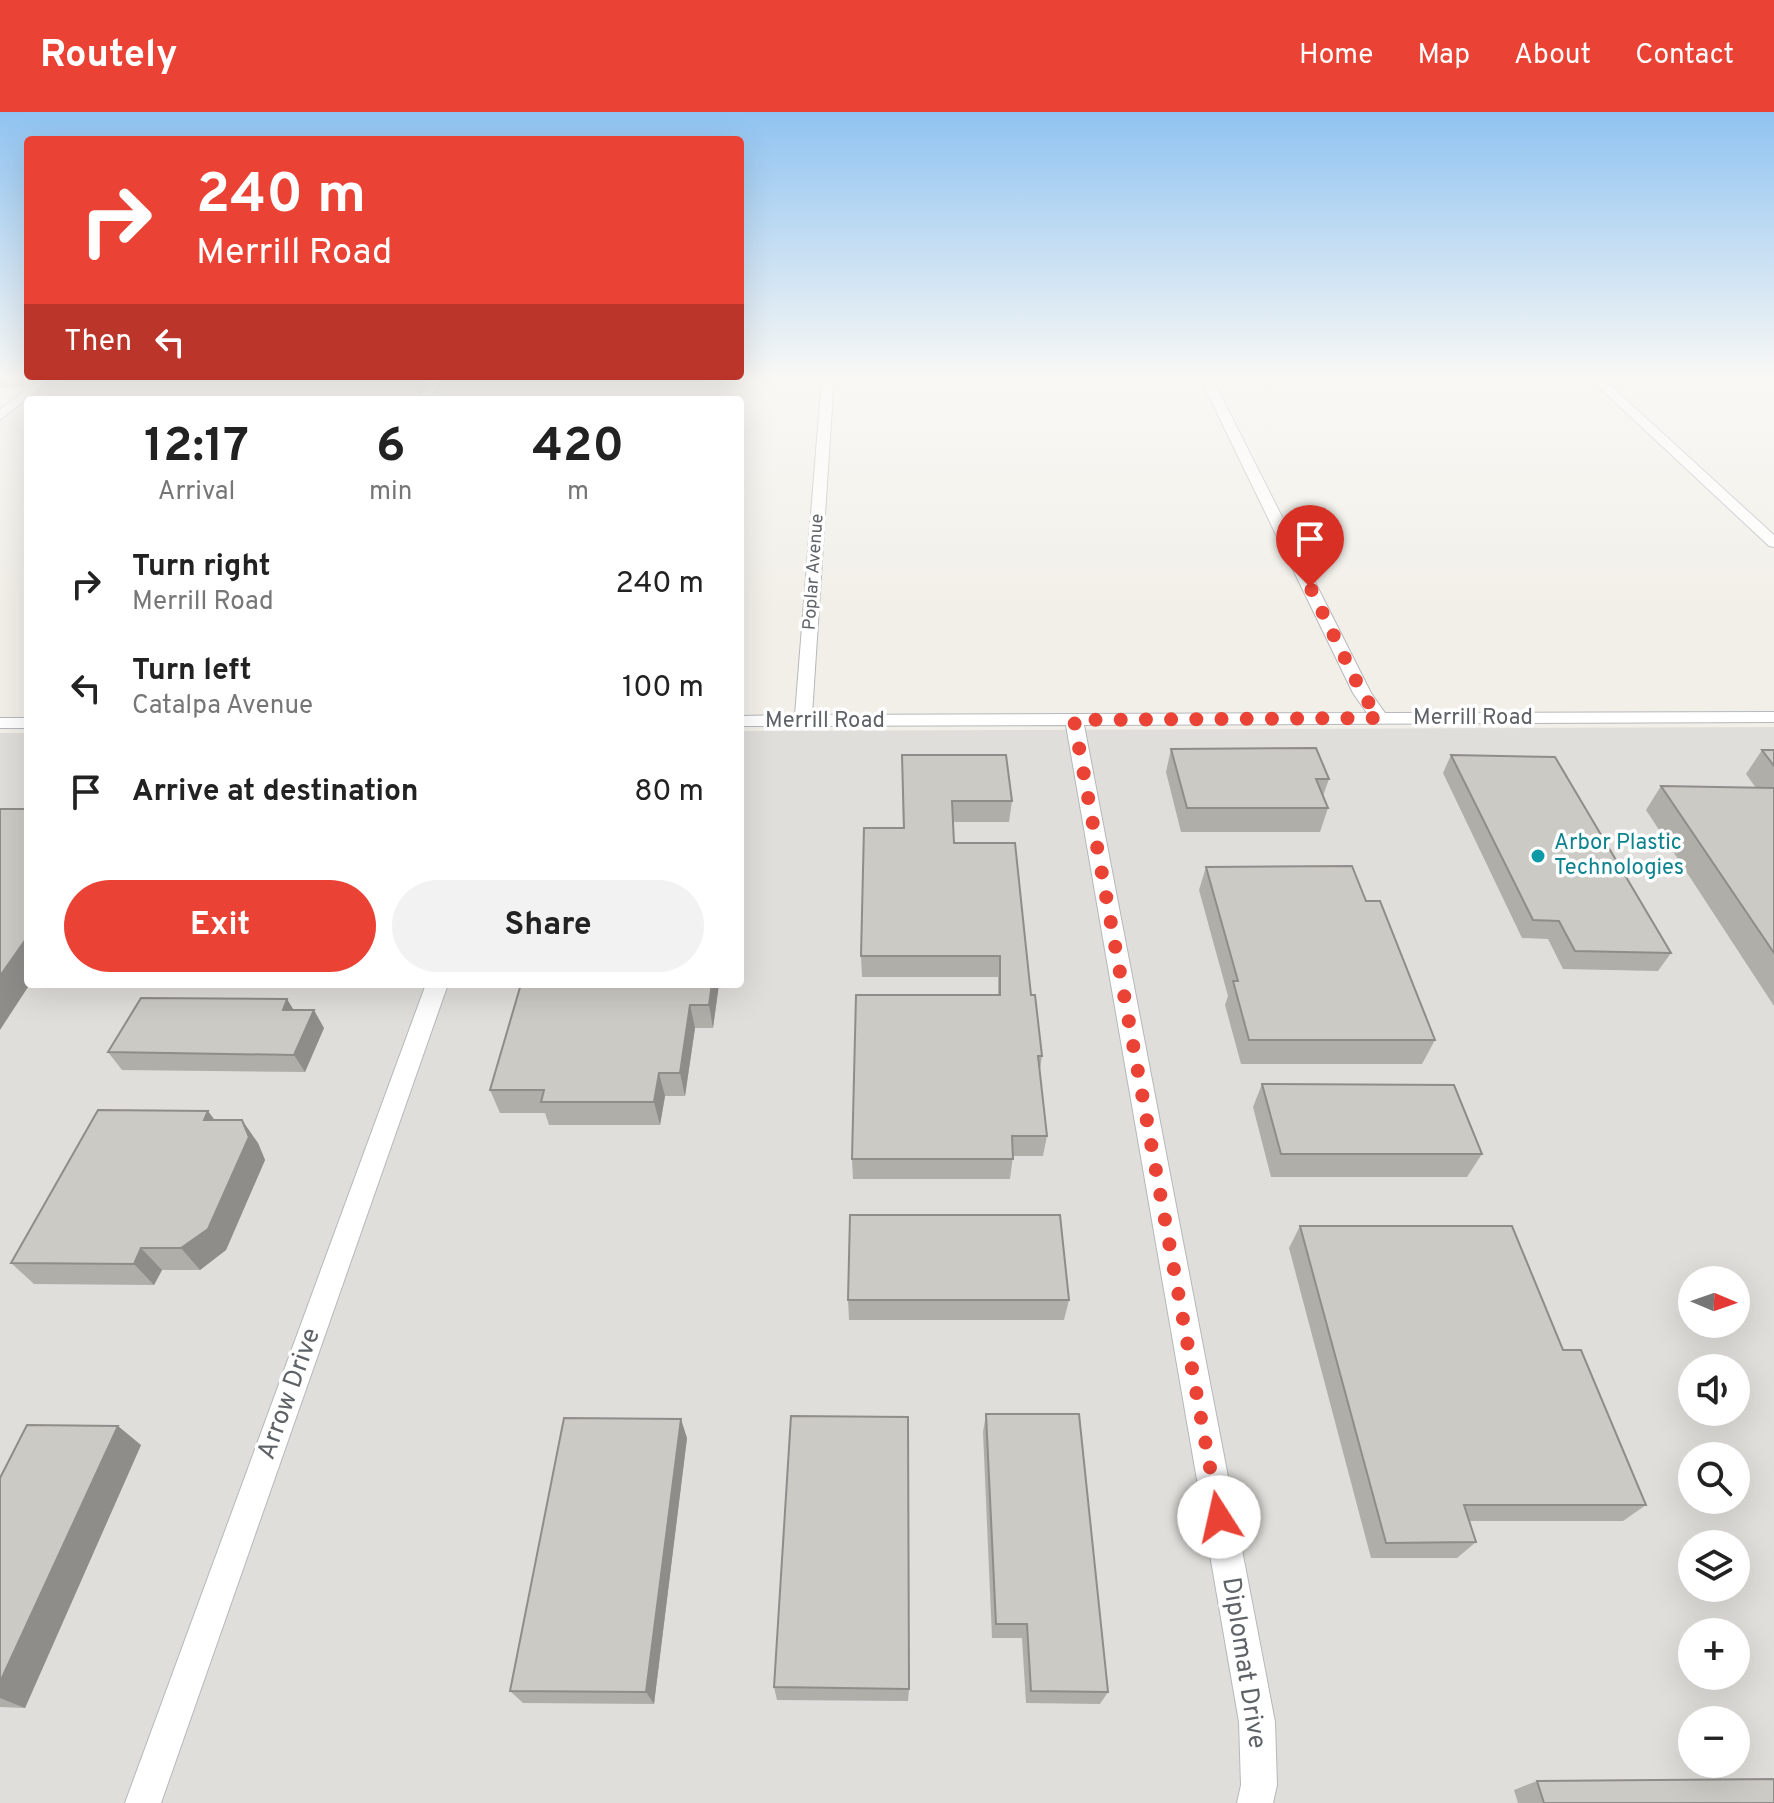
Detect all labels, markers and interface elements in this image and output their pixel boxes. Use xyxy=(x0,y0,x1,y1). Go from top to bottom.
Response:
text: Routely xyxy=(40,32,178,81)
text: Home xyxy=(1299,38,1373,74)
text: Map xyxy=(1417,38,1470,74)
text: About xyxy=(1514,38,1591,74)
text: Contact xyxy=(1635,38,1734,74)
text: 240 m xyxy=(196,162,366,232)
icon: right xyxy=(64,168,168,272)
text: Merrill Road xyxy=(196,231,392,277)
icon: left xyxy=(148,320,192,364)
text: Then xyxy=(64,324,132,361)
text: 12:17 xyxy=(144,418,249,478)
text: 6 xyxy=(376,418,405,478)
text: 420 xyxy=(532,418,624,478)
text: Arrival xyxy=(158,476,235,509)
text: min xyxy=(369,476,412,509)
text: m xyxy=(567,476,589,509)
pin xyxy=(1276,505,1344,587)
street label: Poplar Avenue xyxy=(798,513,830,631)
icon: arrive xyxy=(1288,517,1332,561)
text: Turn right xyxy=(132,549,270,586)
icon: right xyxy=(64,562,108,606)
text: 240 m xyxy=(616,566,704,603)
text: Merrill Road xyxy=(132,586,274,619)
text: Turn left xyxy=(132,653,252,690)
icon: left xyxy=(64,666,108,710)
text: 100 m xyxy=(622,670,704,707)
text: Catalpa Avenue xyxy=(132,690,313,723)
street label: Merrill Road xyxy=(1413,705,1533,732)
street label: Merrill Road xyxy=(765,708,885,735)
icon: arrive xyxy=(64,770,108,814)
text: Arrive at destination xyxy=(132,774,418,811)
text: 80 m xyxy=(634,774,704,811)
place label: Arbor Plastic Technologies xyxy=(1554,830,1684,882)
marker: Arbor Plastic Technologies xyxy=(1529,847,1547,865)
button: Exit xyxy=(64,880,376,972)
button: Share xyxy=(392,880,704,972)
north arrow xyxy=(1678,1266,1750,1338)
map controls xyxy=(1678,1266,1750,1778)
street label: Arrow Drive xyxy=(251,1324,329,1464)
button: sound xyxy=(1678,1354,1750,1426)
button: search xyxy=(1678,1442,1750,1514)
position arrow xyxy=(1177,1475,1261,1559)
button: layers xyxy=(1678,1530,1750,1602)
street label: Diplomat Drive xyxy=(1213,1575,1273,1751)
button: + xyxy=(1678,1618,1750,1690)
button: − xyxy=(1678,1706,1750,1778)

